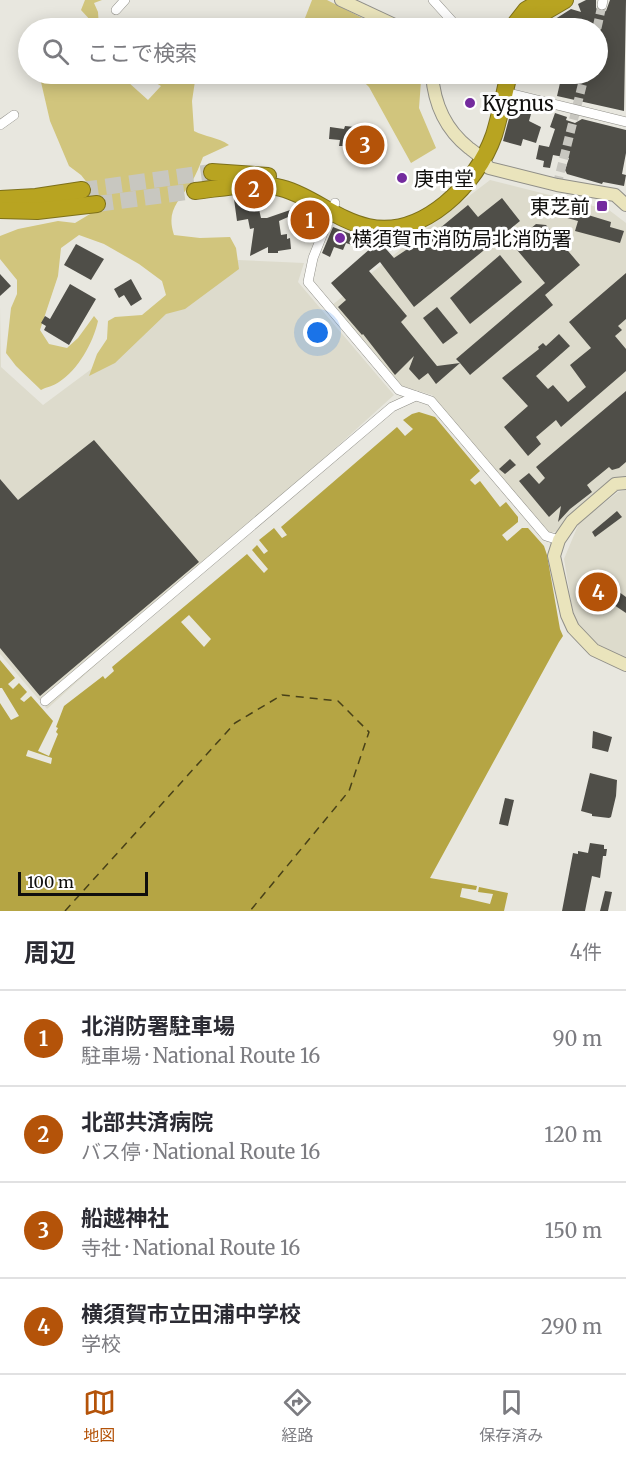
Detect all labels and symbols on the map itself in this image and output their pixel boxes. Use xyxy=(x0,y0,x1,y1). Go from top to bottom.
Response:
place label: Kygnus xyxy=(482,91,554,116)
marker: Kygnus xyxy=(463,96,477,110)
pin: 3 xyxy=(346,122,385,168)
pin: 2 xyxy=(234,166,274,212)
place label: 庚申堂 xyxy=(414,166,474,191)
marker: 庚申堂 xyxy=(395,171,409,185)
place label: 東芝前 xyxy=(530,194,590,219)
pin: 1 xyxy=(290,198,330,242)
marker: 東芝前 xyxy=(595,199,609,213)
place label: 横須賀市消防局北消防署 xyxy=(352,226,572,251)
marker: 横須賀市消防局北消防署 xyxy=(333,231,347,245)
your location xyxy=(303,318,332,347)
pin: 4 xyxy=(578,570,618,614)
scale bar xyxy=(18,869,148,896)

